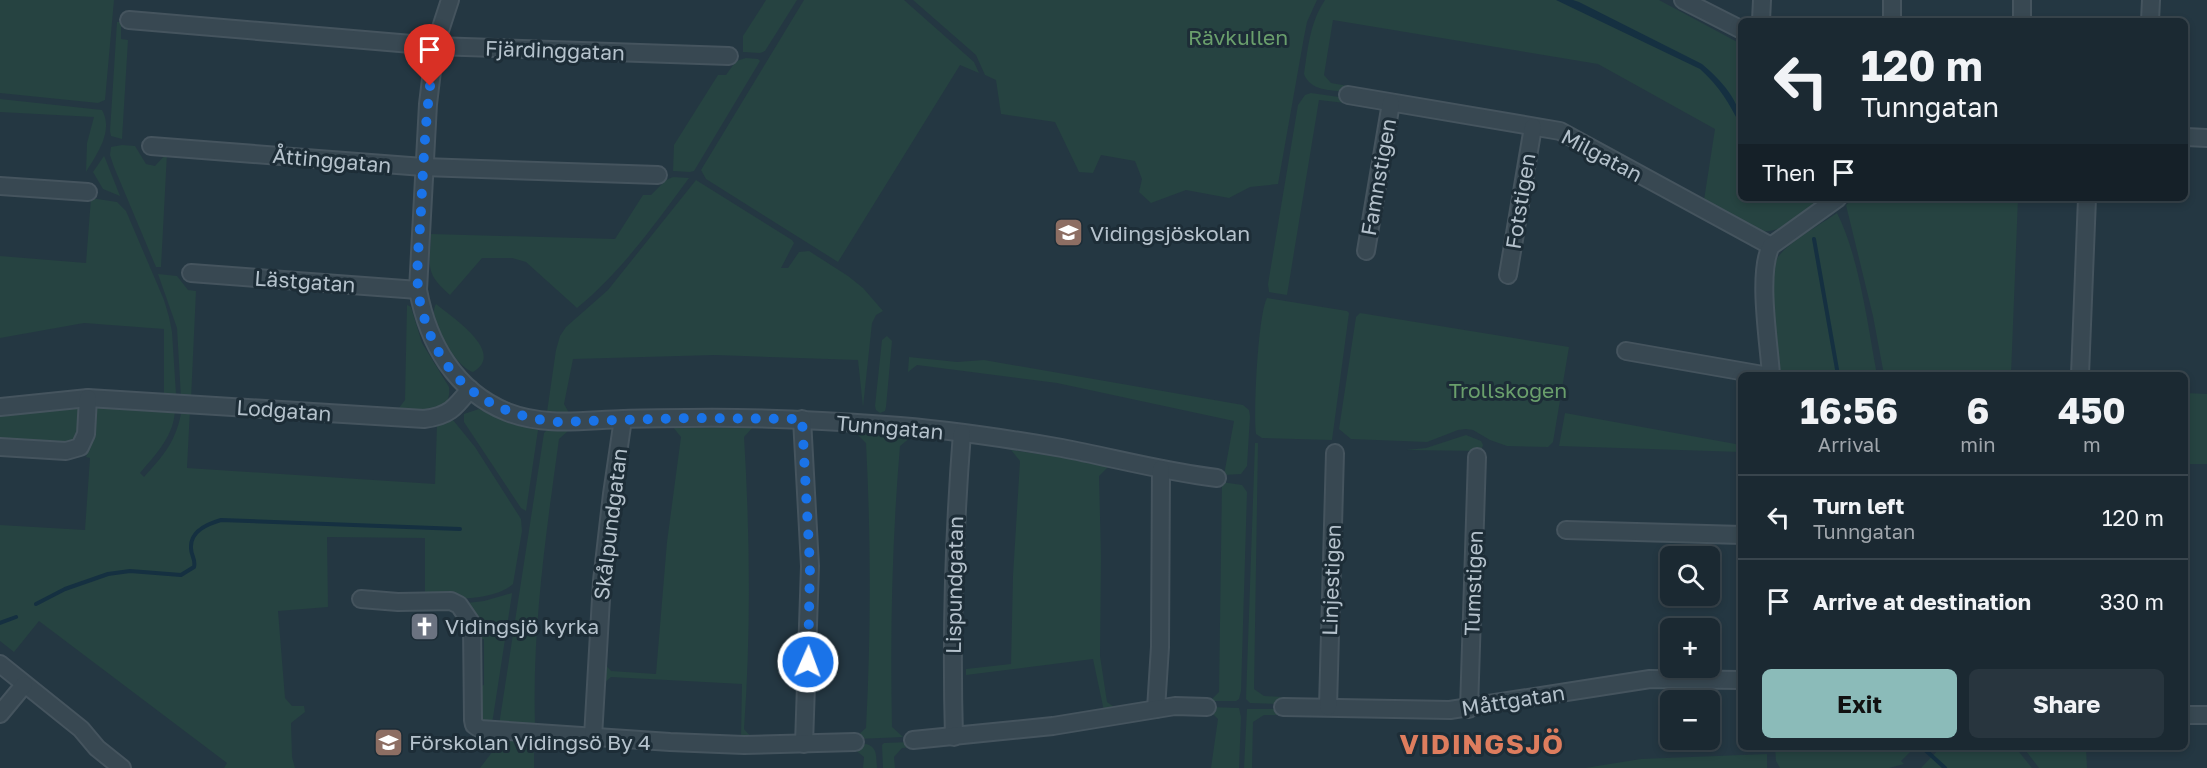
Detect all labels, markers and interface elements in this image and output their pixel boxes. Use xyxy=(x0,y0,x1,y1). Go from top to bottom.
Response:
pin xyxy=(404,24,455,86)
park label: Rävkullen xyxy=(1188,24,1288,50)
icon: arrive xyxy=(413,33,446,66)
street label: Fjärdinggatan xyxy=(485,35,625,65)
text: 120 m xyxy=(1861,40,1983,90)
icon: left xyxy=(1762,42,1840,120)
text: Tunngatan xyxy=(1861,91,1999,123)
street label: Famnstigen xyxy=(1355,116,1401,238)
street label: Milgatan xyxy=(1557,123,1647,187)
street label: Åttinggatan xyxy=(272,142,392,178)
street label: Fotstigen xyxy=(1500,151,1540,251)
icon: arrive xyxy=(1827,156,1860,189)
text: Then xyxy=(1762,159,1815,186)
school or university icon: Vidingsjöskolan xyxy=(1053,217,1085,249)
place label: Vidingsjöskolan xyxy=(1090,220,1250,246)
street label: Lästgatan xyxy=(254,264,356,298)
park label: Trollskogen xyxy=(1449,377,1567,403)
text: 16:56 xyxy=(1800,389,1898,432)
text: 6 xyxy=(1967,389,1989,432)
text: 450 xyxy=(2058,389,2126,432)
street label: Lodgatan xyxy=(236,394,332,426)
street label: Tunngatan xyxy=(835,409,945,445)
text: Arrival xyxy=(1818,432,1880,456)
text: min xyxy=(1960,432,1996,456)
text: m xyxy=(2083,432,2101,456)
street label: Skålpundgatan xyxy=(588,447,632,601)
text: Turn left xyxy=(1813,492,1904,519)
icon: left xyxy=(1762,501,1795,534)
text: 120 m xyxy=(2102,504,2164,531)
street label: Lispundgatan xyxy=(940,516,968,654)
text: Tunngatan xyxy=(1813,519,1915,543)
street label: Linjestigen xyxy=(1316,524,1346,636)
street label: Tumstigen xyxy=(1458,530,1488,636)
map controls xyxy=(1660,546,1720,750)
button: search xyxy=(1660,546,1720,606)
icon: arrive xyxy=(1762,585,1795,618)
text: Arrive at destination xyxy=(1813,588,2031,615)
text: 330 m xyxy=(2100,588,2164,615)
church icon: Vidingsjö kyrka xyxy=(408,610,440,642)
place label: Vidingsjö kyrka xyxy=(445,613,599,639)
button: + xyxy=(1660,618,1720,678)
position arrow xyxy=(776,630,840,694)
button: Exit xyxy=(1762,669,1957,738)
button: Share xyxy=(1969,669,2164,738)
street label: Måttgatan xyxy=(1460,679,1566,721)
button: − xyxy=(1660,690,1720,750)
school or university icon: Förskolan Vidingsö By 4 xyxy=(372,726,404,758)
district label: VIDINGSJÖ xyxy=(1400,728,1564,760)
place label: Förskolan Vidingsö By 4 xyxy=(409,729,651,755)

